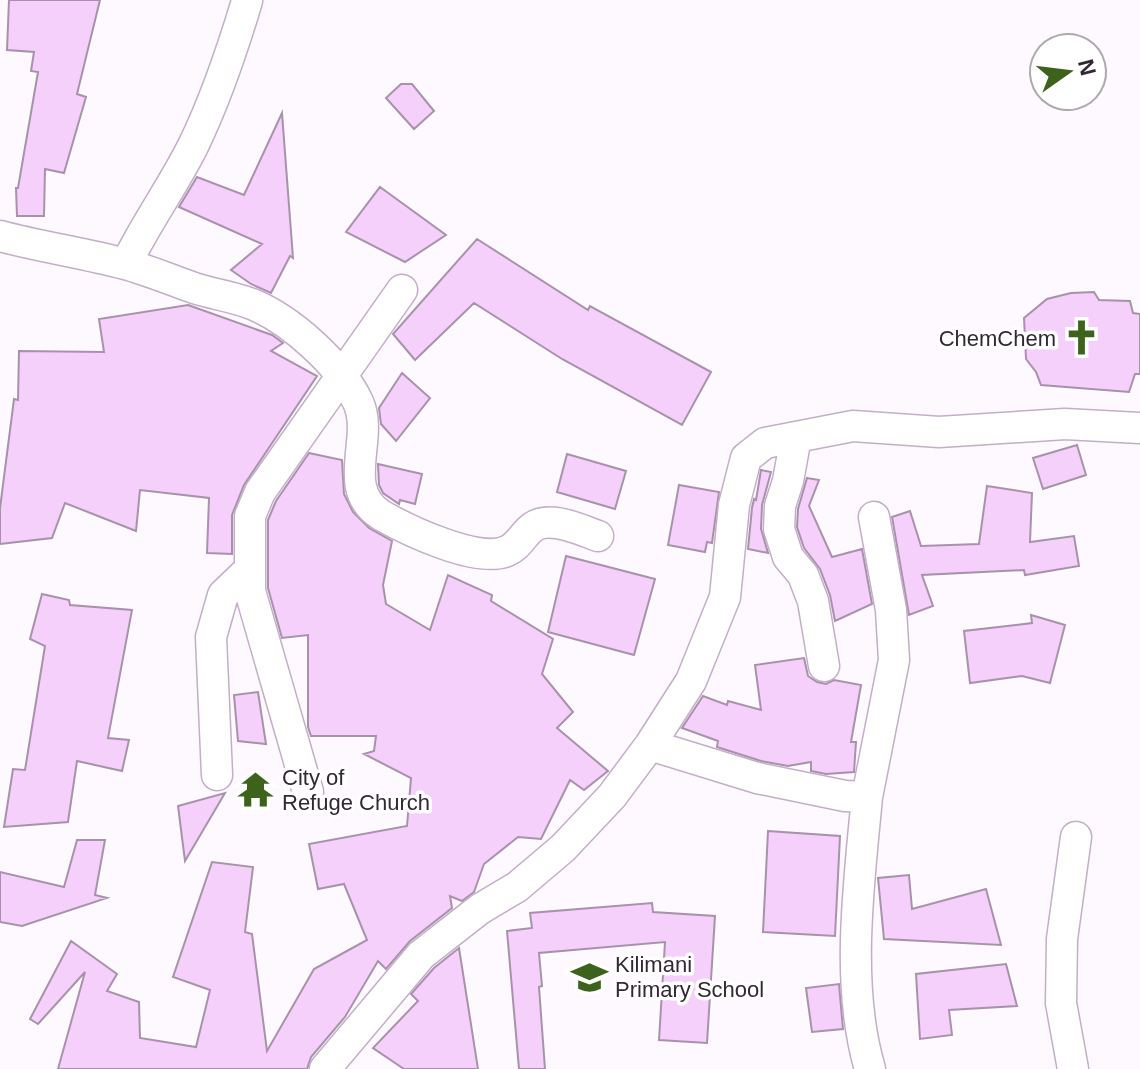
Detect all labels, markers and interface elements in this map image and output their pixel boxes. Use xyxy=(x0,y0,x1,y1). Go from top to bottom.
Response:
north arrow xyxy=(1028,32,1108,112)
text: N xyxy=(1073,57,1101,78)
church icon: ChemChem xyxy=(1063,319,1101,357)
place label: ChemChem xyxy=(939,326,1056,351)
place label: City of Refuge Church xyxy=(282,765,430,815)
temple icon: City of Refuge Church xyxy=(237,771,275,809)
place label: Kilimani Primary School xyxy=(615,952,764,1002)
school or university icon: Kilimani Primary School xyxy=(570,958,608,996)

